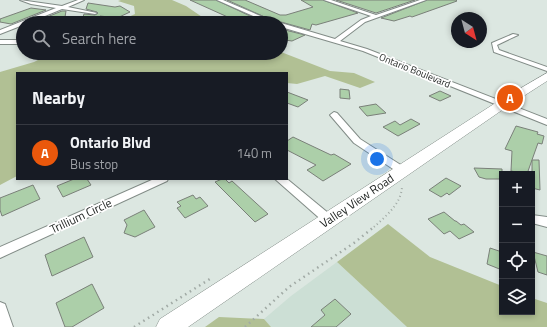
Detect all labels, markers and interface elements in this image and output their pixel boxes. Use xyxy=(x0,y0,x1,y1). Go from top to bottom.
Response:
north arrow xyxy=(451,12,487,48)
search box xyxy=(16,16,288,60)
icon: search xyxy=(30,27,52,49)
text: Search here xyxy=(62,27,136,50)
street label: Ontario Boulevard xyxy=(377,49,453,92)
pin: A xyxy=(497,83,523,113)
text: Nearby xyxy=(32,85,85,111)
text: Ontario Blvd xyxy=(70,131,151,154)
text: A xyxy=(41,143,49,163)
text: 140 m xyxy=(236,143,272,163)
your location xyxy=(367,149,387,169)
text: Bus stop xyxy=(70,154,118,174)
street label: Valley View Road xyxy=(316,169,398,233)
map controls xyxy=(499,171,535,315)
button: + xyxy=(499,171,535,207)
street label: Trillium Circle xyxy=(47,193,115,238)
button: − xyxy=(499,207,535,243)
button: locate xyxy=(499,243,535,279)
button: layers xyxy=(499,279,535,315)

